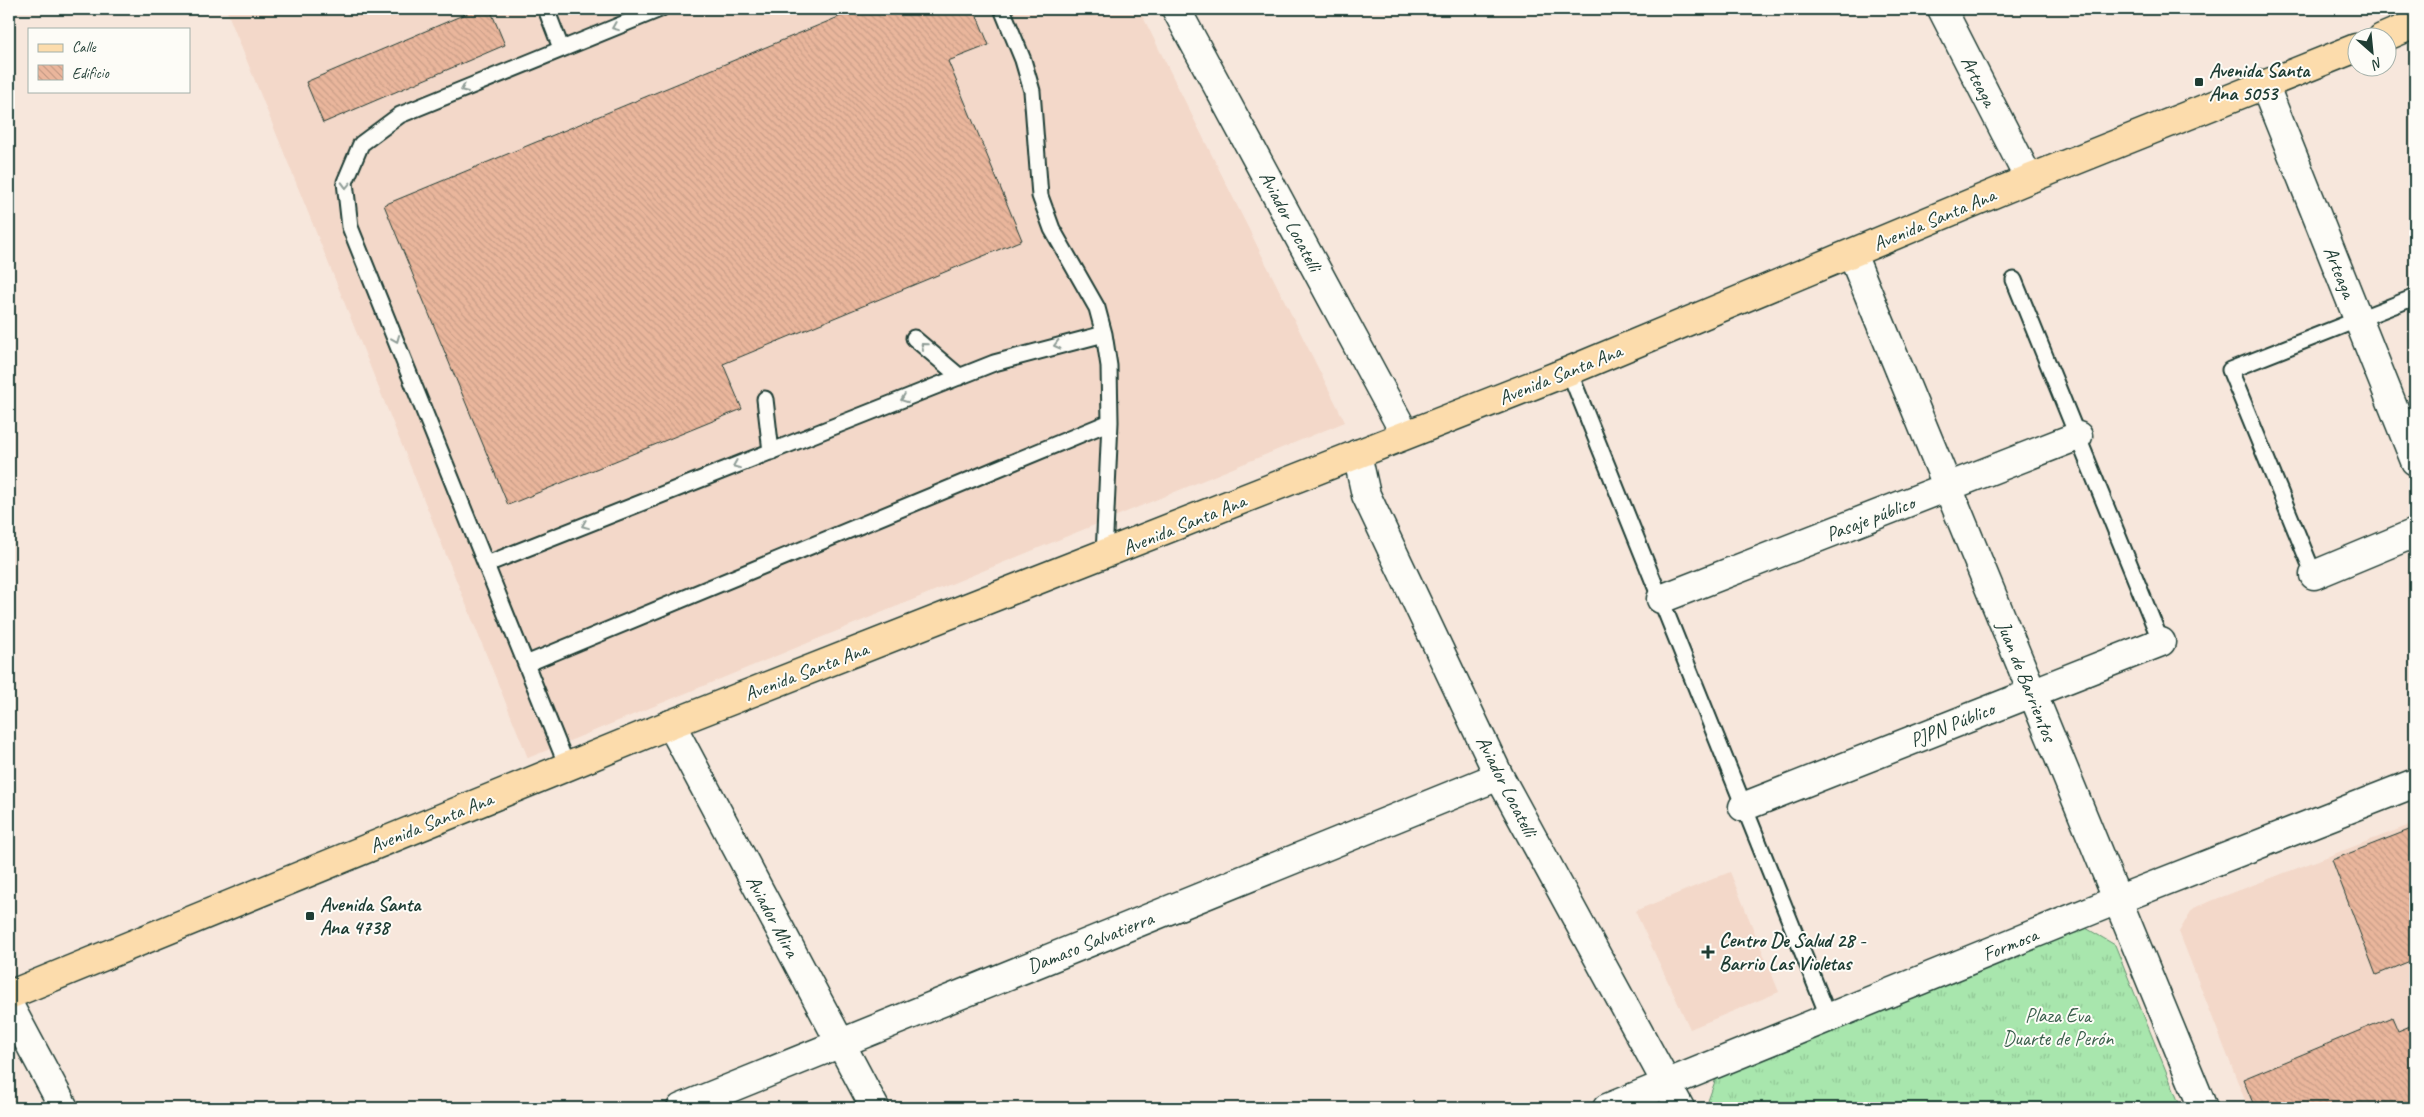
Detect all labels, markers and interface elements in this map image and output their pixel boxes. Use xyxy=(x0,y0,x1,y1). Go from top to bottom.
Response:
one-way arrow xyxy=(611,21,619,31)
legend xyxy=(28,28,190,92)
north arrow xyxy=(2346,28,2396,78)
text: Calle xyxy=(72,38,97,57)
street label: Arteaga xyxy=(1955,52,2003,112)
text: N xyxy=(2368,54,2385,74)
place label: Avenida Santa Ana 5053 xyxy=(2209,58,2311,106)
text: Edificio xyxy=(72,64,110,83)
marker: Avenida Santa Ana 5053 xyxy=(2193,76,2205,88)
one-way arrow xyxy=(460,82,469,93)
street label: Aviador Locatelli xyxy=(1254,167,1328,278)
one-way arrow xyxy=(341,182,352,190)
street label: Avenida Santa Ana xyxy=(1869,182,2001,256)
street label: Arteaga xyxy=(2318,243,2362,303)
one-way arrow xyxy=(390,334,400,342)
street label: Avenida Santa Ana xyxy=(1495,338,1627,411)
one-way arrow xyxy=(1052,339,1061,350)
one-way arrow xyxy=(920,343,929,352)
one-way arrow xyxy=(900,393,909,403)
one-way arrow xyxy=(733,459,741,469)
street label: Avenida Santa Ana xyxy=(1119,488,1251,561)
street label: Pasaje público xyxy=(1822,489,1920,547)
one-way arrow xyxy=(581,519,590,529)
street label: Juan de Barrientos xyxy=(1991,616,2063,747)
street label: Avenida Santa Ana xyxy=(741,636,873,707)
street label: PJPN Público xyxy=(1906,696,2000,753)
street label: Aviador Locatelli xyxy=(1470,732,1544,843)
street label: Avenida Santa Ana xyxy=(366,786,498,859)
street label: Aviador Mira xyxy=(741,871,805,963)
place label: Avenida Santa Ana 4738 xyxy=(320,892,422,940)
street label: Damaso Salvatierra xyxy=(1023,905,1159,979)
marker: Avenida Santa Ana 4738 xyxy=(304,910,316,922)
street label: Formosa xyxy=(1979,921,2043,967)
place label: Centro De Salud 28 - Barrio Las Violetas xyxy=(1719,928,1867,976)
marker: Centro De Salud 28 - Barrio Las Violetas xyxy=(1701,945,1715,959)
park label: Plaza Eva Duarte de Perón xyxy=(2003,1003,2114,1051)

